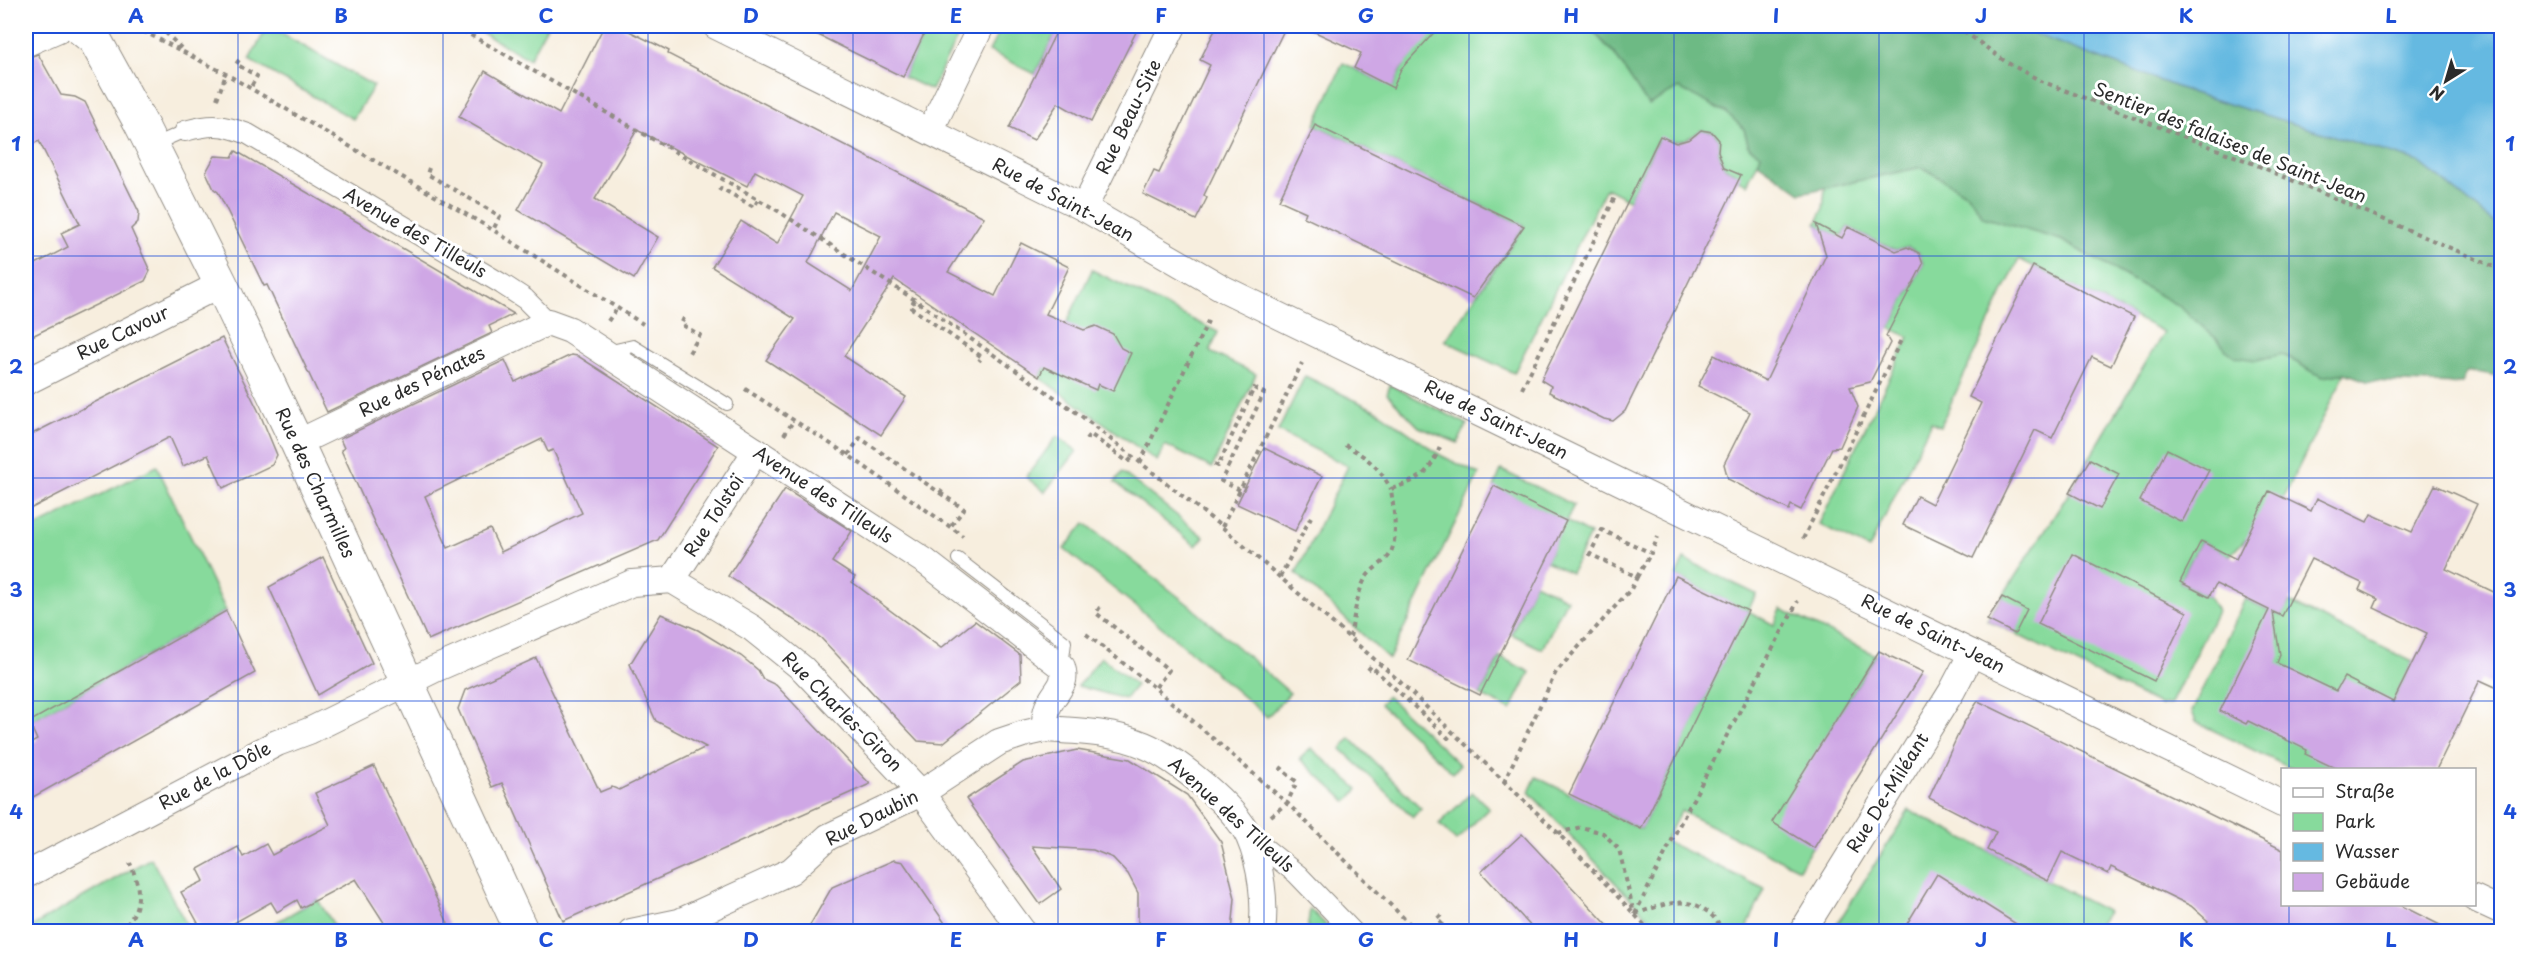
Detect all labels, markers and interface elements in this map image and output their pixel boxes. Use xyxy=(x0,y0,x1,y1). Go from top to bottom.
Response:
text: A xyxy=(128,0,144,30)
text: B xyxy=(334,0,348,30)
text: C xyxy=(538,0,554,30)
text: D xyxy=(743,0,759,30)
text: E xyxy=(950,0,962,30)
text: F xyxy=(1155,0,1167,30)
text: G xyxy=(1358,0,1374,30)
text: H xyxy=(1563,0,1579,30)
text: I xyxy=(1773,0,1779,30)
text: J xyxy=(1975,0,1987,30)
text: K xyxy=(2179,0,2194,30)
text: L xyxy=(2385,0,2397,30)
north arrow xyxy=(2416,51,2476,111)
street label: Rue Beau-Site xyxy=(1088,54,1167,178)
street label: Sentier des falaises de Saint-Jean xyxy=(2090,74,2371,209)
text: N xyxy=(2424,80,2449,107)
text: 1 xyxy=(11,128,21,158)
text: 1 xyxy=(2505,128,2515,158)
street label: Rue de Saint-Jean xyxy=(988,150,1139,247)
street label: Avenue des Tilleuls xyxy=(339,180,492,284)
street label: Rue Cavour xyxy=(71,297,174,366)
street label: Rue des Pénates xyxy=(354,339,489,423)
text: 2 xyxy=(9,351,23,381)
text: 2 xyxy=(2503,351,2517,381)
street label: Rue de Saint-Jean xyxy=(1420,372,1573,465)
street label: Rue des Charmilles xyxy=(270,403,363,562)
street label: Avenue des Tilleuls xyxy=(749,438,899,549)
street label: Rue Tolstoï xyxy=(676,468,750,562)
text: 3 xyxy=(9,574,23,604)
text: 3 xyxy=(2503,574,2517,604)
street label: Rue de Saint-Jean xyxy=(1857,586,2010,679)
street label: Rue Charles-Giron xyxy=(777,645,909,777)
street label: Rue De-Miléant xyxy=(1839,727,1935,857)
street label: Rue de la Dôle xyxy=(153,734,275,816)
street label: Avenue des Tilleuls xyxy=(1163,750,1301,878)
legend xyxy=(2281,768,2476,906)
text: Straße xyxy=(2335,777,2395,804)
street label: Rue Daubin xyxy=(820,782,923,852)
text: 4 xyxy=(9,796,23,826)
text: 4 xyxy=(2503,796,2517,826)
text: Park xyxy=(2335,807,2375,834)
text: Wasser xyxy=(2335,837,2400,864)
text: Gebäude xyxy=(2335,867,2410,894)
text: A xyxy=(128,924,144,954)
text: B xyxy=(334,924,348,954)
text: C xyxy=(538,924,554,954)
text: D xyxy=(743,924,759,954)
text: E xyxy=(950,924,962,954)
text: F xyxy=(1155,924,1167,954)
text: G xyxy=(1358,924,1374,954)
text: H xyxy=(1563,924,1579,954)
text: I xyxy=(1773,924,1779,954)
text: J xyxy=(1975,924,1987,954)
text: K xyxy=(2179,924,2194,954)
text: L xyxy=(2385,924,2397,954)

